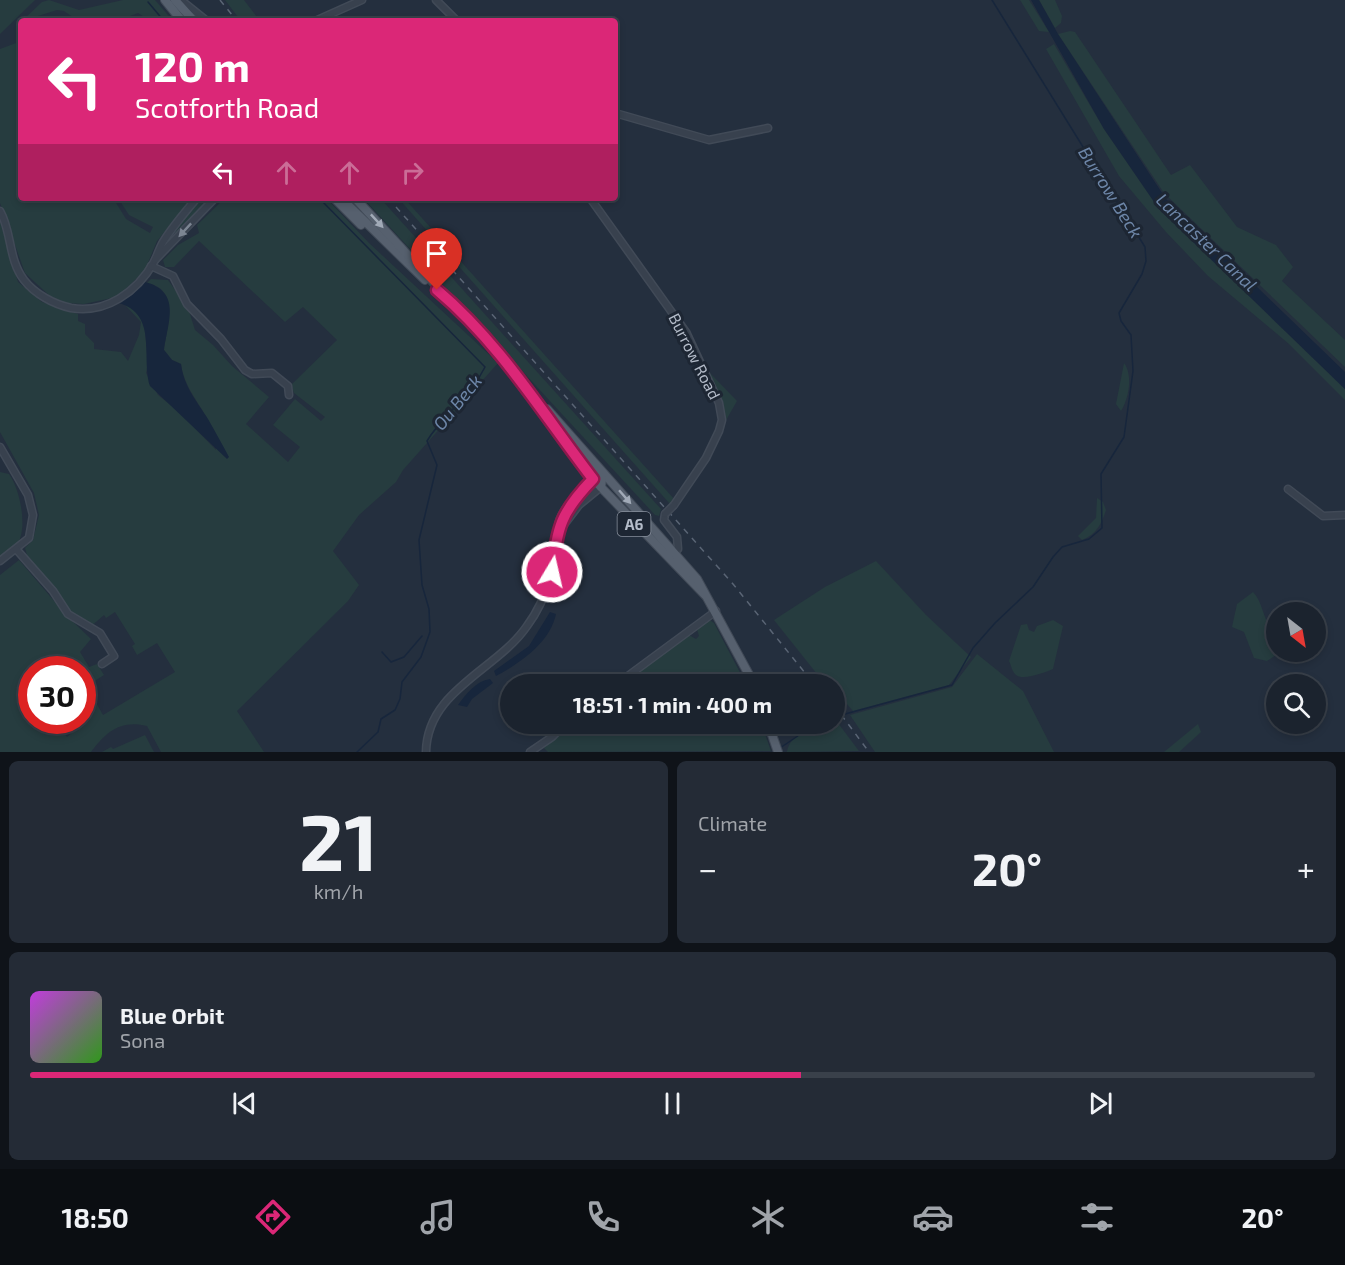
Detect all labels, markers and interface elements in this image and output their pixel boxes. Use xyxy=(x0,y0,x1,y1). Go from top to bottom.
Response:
text: 120 m xyxy=(135,40,250,90)
icon: left xyxy=(36,42,114,120)
text: Scotforth Road xyxy=(135,91,319,123)
water label: Burrow Beck xyxy=(1074,142,1148,242)
icon: left xyxy=(207,156,240,189)
icon: ahead xyxy=(270,156,303,189)
icon: ahead xyxy=(333,156,366,189)
icon: right xyxy=(396,156,429,189)
water label: Lancaster Canal xyxy=(1152,188,1262,296)
one-way arrow xyxy=(370,214,384,229)
one-way arrow xyxy=(178,222,192,237)
pin xyxy=(411,228,462,290)
icon: arrive xyxy=(420,237,453,270)
street label: Burrow Road xyxy=(665,310,725,402)
water label: Ou Beck xyxy=(428,370,486,434)
one-way arrow xyxy=(618,489,632,504)
road number: A6 xyxy=(618,512,650,536)
position arrow xyxy=(520,540,584,604)
north arrow xyxy=(1266,602,1326,662)
map controls xyxy=(1266,602,1326,734)
speed limit sign: 30 xyxy=(18,656,96,734)
button: search xyxy=(1266,674,1326,734)
text: 18:51 · 1 min · 400 m xyxy=(573,691,772,717)
text: 21 xyxy=(299,793,378,887)
text: Climate xyxy=(698,811,767,835)
text: 20° xyxy=(972,841,1042,895)
text: − xyxy=(698,848,717,888)
text: + xyxy=(1297,848,1315,888)
text: km/h xyxy=(314,879,363,903)
text: Blue Orbit xyxy=(120,1002,224,1028)
text: Sona xyxy=(120,1028,165,1052)
icon: previous xyxy=(228,1087,261,1120)
icon: pause xyxy=(656,1087,689,1120)
icon: next xyxy=(1084,1087,1117,1120)
icon: directions xyxy=(252,1196,294,1238)
icon: music xyxy=(417,1196,459,1238)
icon: phone xyxy=(582,1196,624,1238)
icon: climate xyxy=(747,1196,789,1238)
icon: car xyxy=(912,1196,954,1238)
icon: filters xyxy=(1076,1196,1118,1238)
text: 18:50 xyxy=(61,1201,129,1233)
text: 20° xyxy=(1241,1201,1283,1233)

